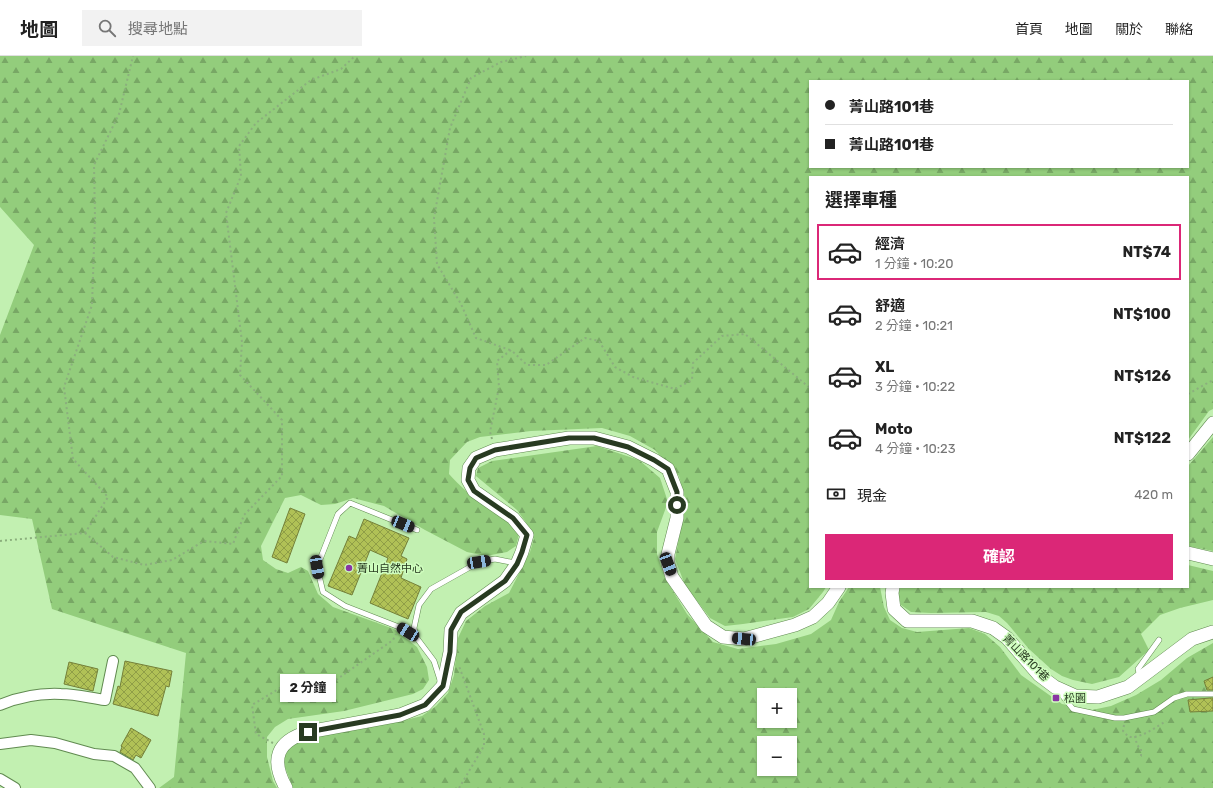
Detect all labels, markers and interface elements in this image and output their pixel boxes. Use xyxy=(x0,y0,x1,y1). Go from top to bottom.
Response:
search box xyxy=(82,10,362,46)
icon: search xyxy=(96,17,118,39)
text: 地圖 xyxy=(20,18,58,41)
text: 搜尋地點 xyxy=(128,20,188,38)
text: 首頁 xyxy=(1015,21,1043,38)
text: 地圖 xyxy=(1065,21,1093,38)
text: 關於 xyxy=(1115,21,1143,38)
text: 聯絡 xyxy=(1165,21,1193,38)
text: 菁山路101巷 xyxy=(849,98,934,116)
text: 菁山路101巷 xyxy=(849,136,934,154)
text: 選擇車種 xyxy=(825,189,897,211)
icon: car xyxy=(827,234,863,270)
text: 經濟 xyxy=(875,235,905,253)
text: NT$74 xyxy=(1122,243,1171,261)
text: 1 分鐘 · 10:20 xyxy=(875,256,953,271)
icon: car xyxy=(827,296,863,332)
text: 舒適 xyxy=(875,297,905,315)
text: NT$100 xyxy=(1113,305,1171,323)
text: 2 分鐘 · 10:21 xyxy=(875,318,953,333)
icon: car xyxy=(827,358,863,394)
text: XL xyxy=(875,358,894,376)
text: NT$126 xyxy=(1114,367,1171,385)
text: 3 分鐘 · 10:22 xyxy=(875,379,955,394)
icon: car xyxy=(827,420,863,456)
text: Moto xyxy=(875,420,913,438)
text: NT$122 xyxy=(1114,429,1171,447)
text: 4 分鐘 · 10:23 xyxy=(875,441,956,456)
icon: cash xyxy=(825,483,847,505)
text: 現金 xyxy=(857,487,887,505)
text: 420 m xyxy=(1134,487,1173,502)
route start xyxy=(668,496,686,514)
car xyxy=(390,514,416,534)
button: 確認 xyxy=(825,534,1173,580)
car xyxy=(658,551,678,577)
car xyxy=(309,554,325,580)
car xyxy=(466,554,492,570)
place label: 菁山自然中心 xyxy=(357,562,423,575)
marker: 菁山自然中心 xyxy=(344,563,354,573)
car xyxy=(395,621,421,643)
car xyxy=(732,632,756,646)
street label: 菁山路101巷 xyxy=(1000,632,1052,684)
callout: 2 分鐘 xyxy=(280,674,336,702)
text: 2 分鐘 xyxy=(289,680,327,695)
map controls xyxy=(757,688,797,776)
button: + xyxy=(757,688,797,728)
place label: 松園 xyxy=(1064,692,1086,705)
marker: 松園 xyxy=(1051,693,1061,703)
route end xyxy=(299,723,317,741)
button: − xyxy=(757,736,797,776)

